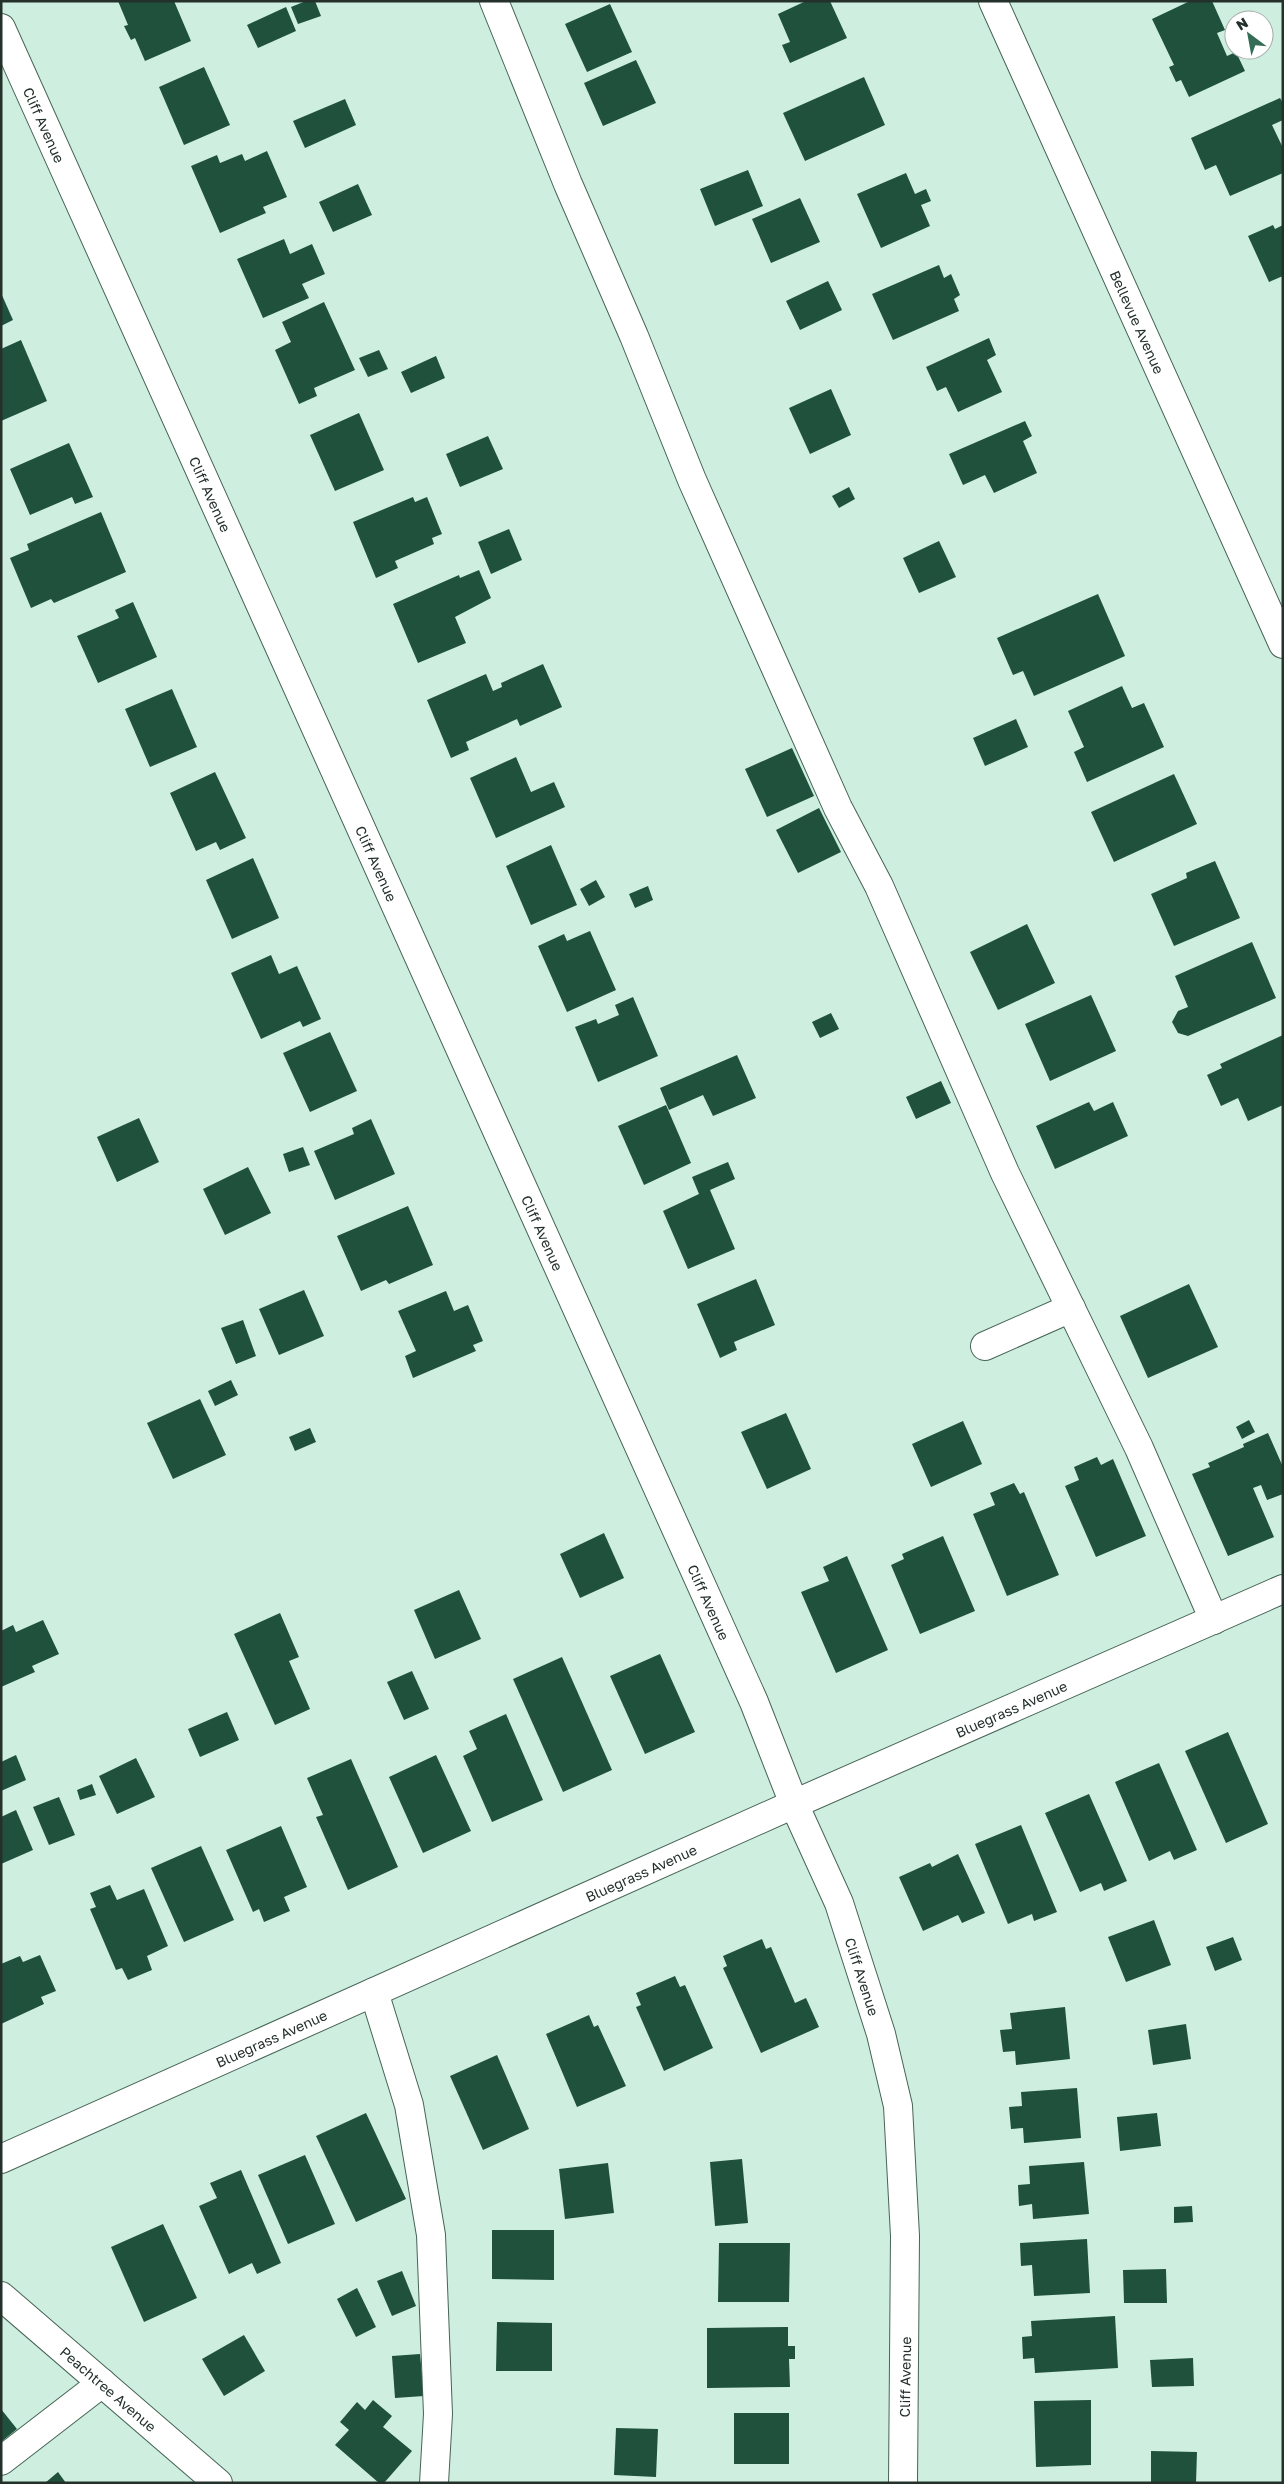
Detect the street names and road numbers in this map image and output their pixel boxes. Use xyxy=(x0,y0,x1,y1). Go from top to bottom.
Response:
street label: Cliff Avenue xyxy=(20,84,69,165)
street label: Bellevue Avenue xyxy=(1107,268,1168,376)
street label: Cliff Avenue xyxy=(186,454,235,535)
street label: Cliff Avenue xyxy=(352,823,401,904)
street label: Cliff Avenue xyxy=(519,1192,567,1273)
street label: Cliff Avenue xyxy=(685,1562,733,1643)
street label: Bluegrass Avenue xyxy=(953,1677,1070,1741)
street label: Bluegrass Avenue xyxy=(582,1840,699,1905)
street label: Cliff Avenue xyxy=(842,1935,883,2018)
street label: Bluegrass Avenue xyxy=(213,2006,329,2070)
street label: Cliff Avenue xyxy=(896,2336,914,2418)
street label: Peachtree Avenue xyxy=(57,2343,160,2435)

